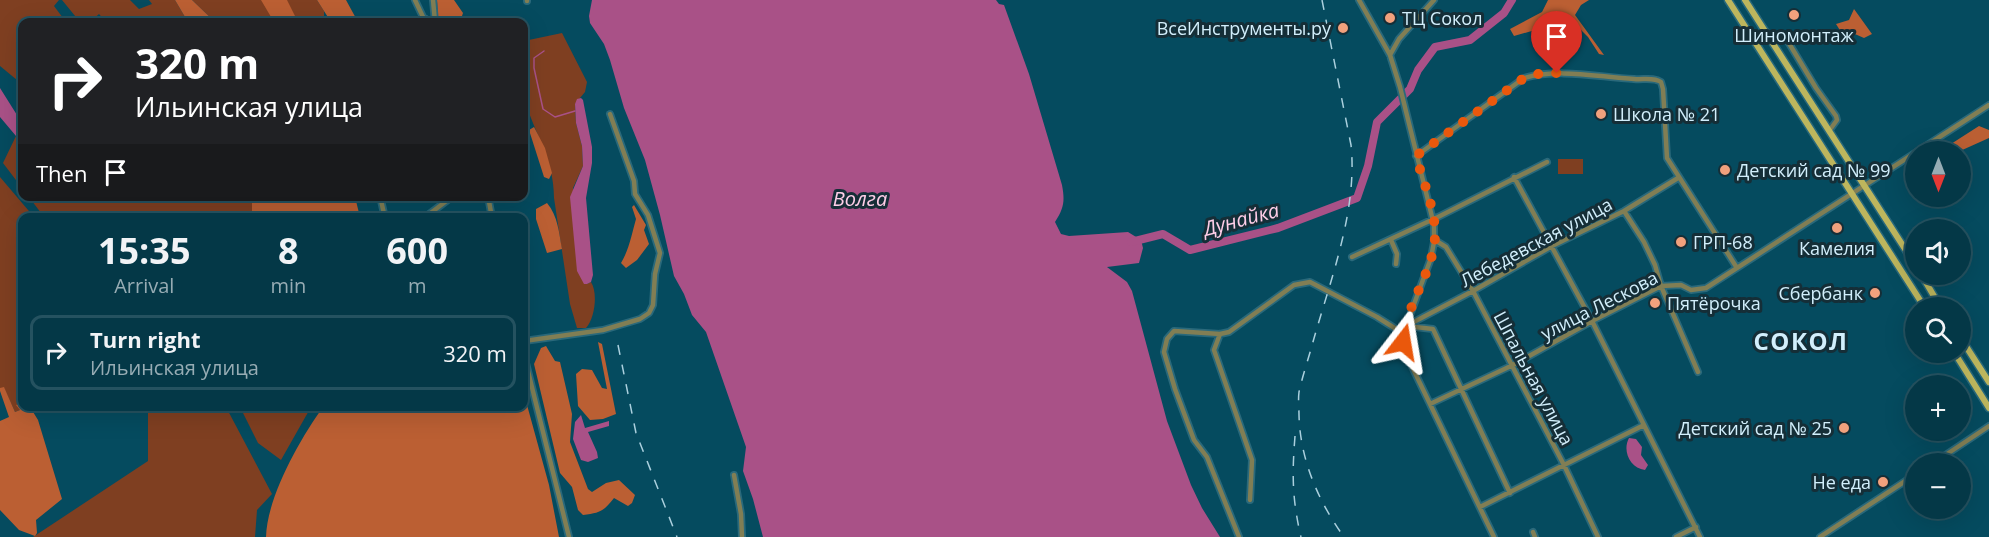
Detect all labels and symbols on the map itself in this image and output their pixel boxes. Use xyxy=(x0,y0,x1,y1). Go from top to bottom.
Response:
place label: ТЦ Сокол xyxy=(1402,6,1482,30)
marker: Шиномонтаж xyxy=(1787,8,1801,22)
marker: ТЦ Сокол xyxy=(1383,11,1397,25)
pin xyxy=(1531,11,1582,73)
place label: ВсеИнструменты.ру xyxy=(1157,16,1332,40)
marker: ВсеИнструменты.ру xyxy=(1336,21,1350,35)
place label: Шиномонтаж xyxy=(1734,23,1854,47)
place label: Школа № 21 xyxy=(1613,102,1720,126)
marker: Школа № 21 xyxy=(1594,107,1608,121)
north arrow xyxy=(1905,141,1971,207)
place label: Детский сад № 99 xyxy=(1737,158,1891,182)
marker: Детский сад № 99 xyxy=(1718,163,1732,177)
water label: Волга xyxy=(833,185,887,212)
street label: Лебедевская улица xyxy=(1456,192,1616,292)
water label: Дунайка xyxy=(1198,196,1282,243)
marker: Камелия xyxy=(1830,221,1844,235)
place label: ГРП-68 xyxy=(1693,230,1753,254)
marker: ГРП-68 xyxy=(1674,235,1688,249)
place label: Камелия xyxy=(1799,236,1875,260)
street label: улица Лескова xyxy=(1536,265,1662,345)
place label: Сбербанк xyxy=(1778,281,1864,305)
marker: Сбербанк xyxy=(1868,286,1882,300)
place label: Пятёрочка xyxy=(1667,291,1761,315)
marker: Пятёрочка xyxy=(1648,296,1662,310)
street label: Шпальная улица xyxy=(1488,307,1580,449)
position arrow xyxy=(1371,310,1435,374)
district label: СОКОЛ xyxy=(1753,324,1849,357)
place label: Детский сад № 25 xyxy=(1678,416,1832,440)
marker: Детский сад № 25 xyxy=(1837,421,1851,435)
place label: Не еда xyxy=(1812,470,1871,494)
marker: Не еда xyxy=(1876,475,1890,489)

